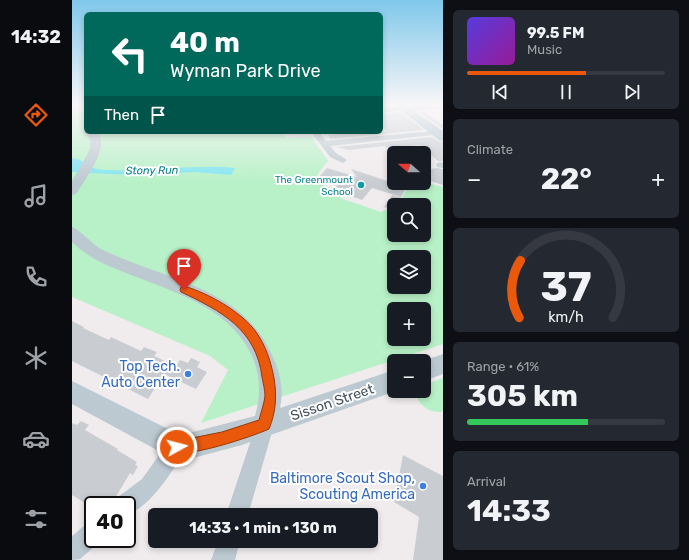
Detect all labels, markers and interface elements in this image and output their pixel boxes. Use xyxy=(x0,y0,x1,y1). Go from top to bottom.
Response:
text: 99.5 FM xyxy=(527,24,584,42)
text: 14:32 xyxy=(11,26,61,48)
text: 40 m xyxy=(170,26,240,59)
icon: left xyxy=(104,28,156,80)
text: Music xyxy=(527,42,562,57)
text: Wyman Park Drive xyxy=(170,60,321,82)
icon: previous xyxy=(489,81,511,103)
icon: pause xyxy=(555,81,577,103)
icon: next xyxy=(621,81,643,103)
icon: directions xyxy=(22,101,50,129)
icon: arrive xyxy=(147,104,169,126)
text: Then xyxy=(104,106,139,124)
text: Climate xyxy=(467,142,513,157)
north arrow xyxy=(387,146,431,190)
map controls xyxy=(387,146,431,398)
text: 22° xyxy=(541,161,592,197)
water label: Stony Run xyxy=(125,164,179,177)
text: − xyxy=(467,166,481,193)
text: + xyxy=(651,166,665,193)
place label: The Greenmount School xyxy=(275,174,353,198)
marker: The Greenmount School xyxy=(356,180,366,190)
icon: music xyxy=(22,182,50,210)
button: search xyxy=(387,198,431,242)
pin xyxy=(167,249,201,290)
button: layers xyxy=(387,250,431,294)
icon: arrive xyxy=(173,255,195,277)
text: 37 xyxy=(540,262,592,311)
icon: phone xyxy=(22,263,50,291)
button: + xyxy=(387,302,431,346)
text: km/h xyxy=(548,309,584,326)
icon: climate xyxy=(22,344,50,372)
button: − xyxy=(387,354,431,398)
place label: Top Tech. Auto Center xyxy=(101,358,181,391)
text: Range · 61% xyxy=(467,359,539,374)
marker: Top Tech. Auto Center xyxy=(183,369,193,379)
text: 305 km xyxy=(467,378,578,414)
street label: Sisson Street xyxy=(288,380,376,425)
icon: car xyxy=(22,425,50,453)
position arrow xyxy=(156,426,198,468)
place label: Baltimore Scout Shop, Scouting America xyxy=(270,470,415,503)
text: Arrival xyxy=(467,474,506,489)
marker: Baltimore Scout Shop, Scouting America xyxy=(418,481,428,491)
text: 14:33 xyxy=(467,493,551,529)
speed limit sign: 40 xyxy=(84,496,136,548)
icon: filters xyxy=(22,505,50,533)
text: 14:33 · 1 min · 130 m xyxy=(189,519,337,537)

